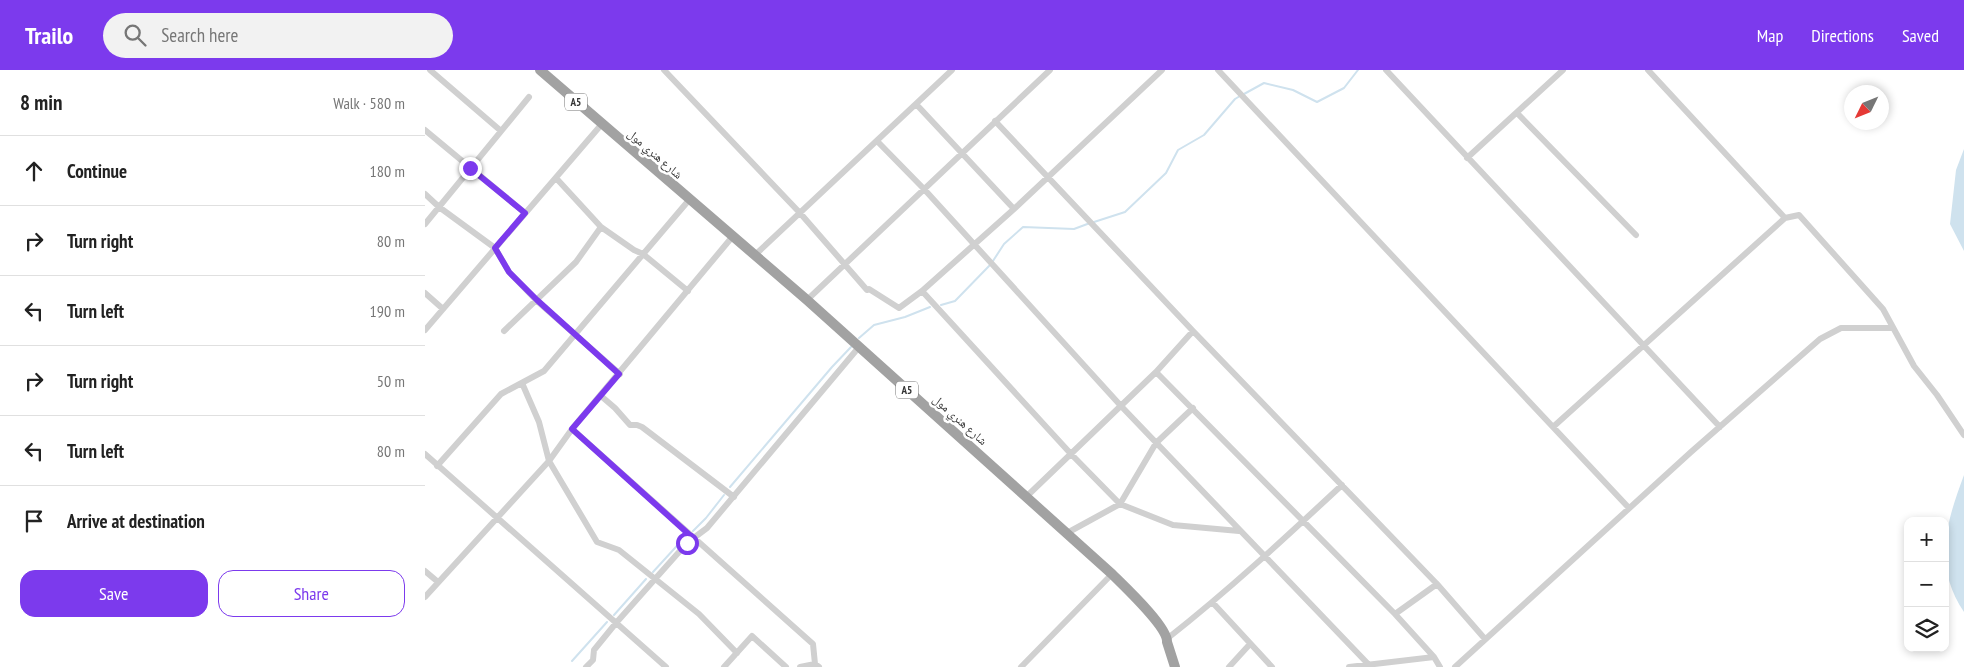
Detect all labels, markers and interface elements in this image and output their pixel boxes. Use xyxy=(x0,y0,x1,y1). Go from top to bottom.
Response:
search box xyxy=(103,13,453,58)
text: Trailo xyxy=(25,20,73,51)
icon: search xyxy=(121,21,149,49)
text: Search here xyxy=(161,23,238,47)
text: Map xyxy=(1757,24,1783,47)
text: Directions xyxy=(1811,24,1874,47)
text: Saved xyxy=(1902,24,1939,47)
north arrow xyxy=(1844,85,1889,130)
text: 8 min xyxy=(20,89,62,116)
text: Walk · 580 m xyxy=(333,93,405,113)
road number: A5 xyxy=(565,94,587,111)
street label: شارع هنري مول xyxy=(623,126,686,184)
icon: ahead xyxy=(20,157,48,185)
route end xyxy=(459,157,482,180)
text: Continue xyxy=(67,159,127,183)
text: 180 m xyxy=(370,161,405,181)
icon: right xyxy=(20,227,48,255)
text: Turn right xyxy=(67,229,133,253)
text: 80 m xyxy=(377,231,405,251)
icon: left xyxy=(20,297,48,325)
text: Turn left xyxy=(67,299,124,323)
text: 190 m xyxy=(370,301,405,321)
icon: right xyxy=(20,367,48,395)
text: Turn right xyxy=(67,369,133,393)
text: 50 m xyxy=(377,371,405,391)
road number: A5 xyxy=(896,382,918,398)
street label: شارع هنري مول xyxy=(928,391,991,450)
icon: left xyxy=(20,437,48,465)
text: Turn left xyxy=(67,439,124,463)
text: 80 m xyxy=(377,441,405,461)
icon: arrive xyxy=(20,507,48,535)
text: Arrive at destination xyxy=(67,509,205,533)
map controls xyxy=(1904,517,1949,652)
button: + xyxy=(1904,517,1949,562)
route start xyxy=(676,532,699,555)
button: − xyxy=(1904,562,1949,607)
button: Save xyxy=(20,570,208,617)
button: Share xyxy=(218,570,405,617)
button: layers xyxy=(1904,607,1949,652)

